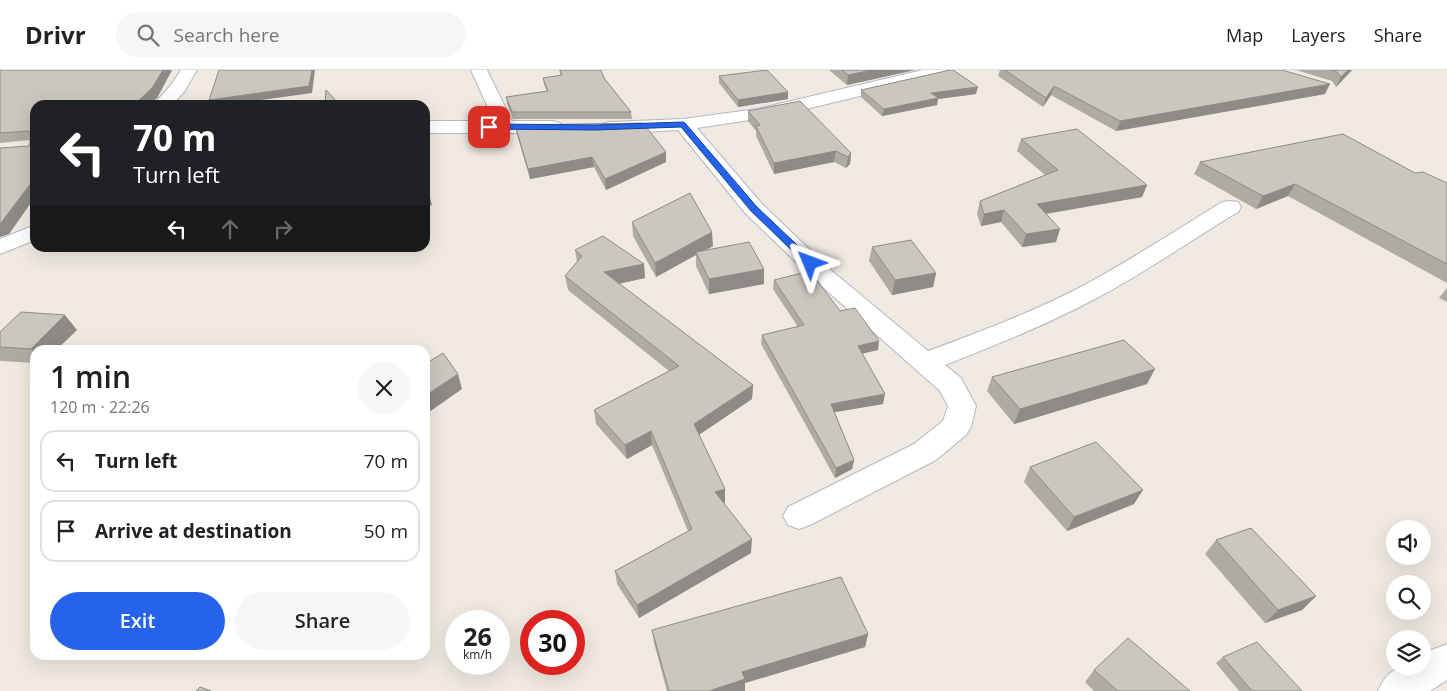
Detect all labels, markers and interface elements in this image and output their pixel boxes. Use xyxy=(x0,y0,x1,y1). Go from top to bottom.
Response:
search box xyxy=(116,12,466,57)
text: Drivr xyxy=(25,18,86,51)
icon: search xyxy=(134,21,162,49)
text: Search here xyxy=(174,22,279,48)
text: Map xyxy=(1226,23,1263,47)
text: Layers xyxy=(1291,23,1346,47)
text: Share xyxy=(1374,23,1422,47)
pin xyxy=(468,106,510,148)
icon: arrive xyxy=(475,113,503,141)
text: 70 m xyxy=(133,114,216,161)
icon: left xyxy=(50,120,115,185)
text: Turn left xyxy=(133,159,220,189)
icon: left xyxy=(163,215,191,243)
icon: ahead xyxy=(216,215,244,243)
icon: right xyxy=(269,215,297,243)
position arrow xyxy=(783,236,835,288)
text: 1 min xyxy=(50,356,131,397)
button: close xyxy=(358,362,410,414)
text: 120 m · 22:26 xyxy=(50,396,150,418)
icon: left xyxy=(52,447,80,475)
text: Turn left xyxy=(95,448,177,474)
text: 70 m xyxy=(364,448,408,474)
icon: arrive xyxy=(52,517,80,545)
text: Arrive at destination xyxy=(95,518,292,544)
text: 50 m xyxy=(364,518,408,544)
map controls xyxy=(1386,520,1431,675)
button: sound xyxy=(1386,520,1431,565)
button: search xyxy=(1386,575,1431,620)
button: Exit xyxy=(50,592,225,650)
button: Share xyxy=(235,592,410,650)
speed limit sign: 30 xyxy=(520,610,585,675)
text: 26 xyxy=(463,619,492,653)
button: layers xyxy=(1386,630,1431,675)
text: km/h xyxy=(463,646,492,663)

